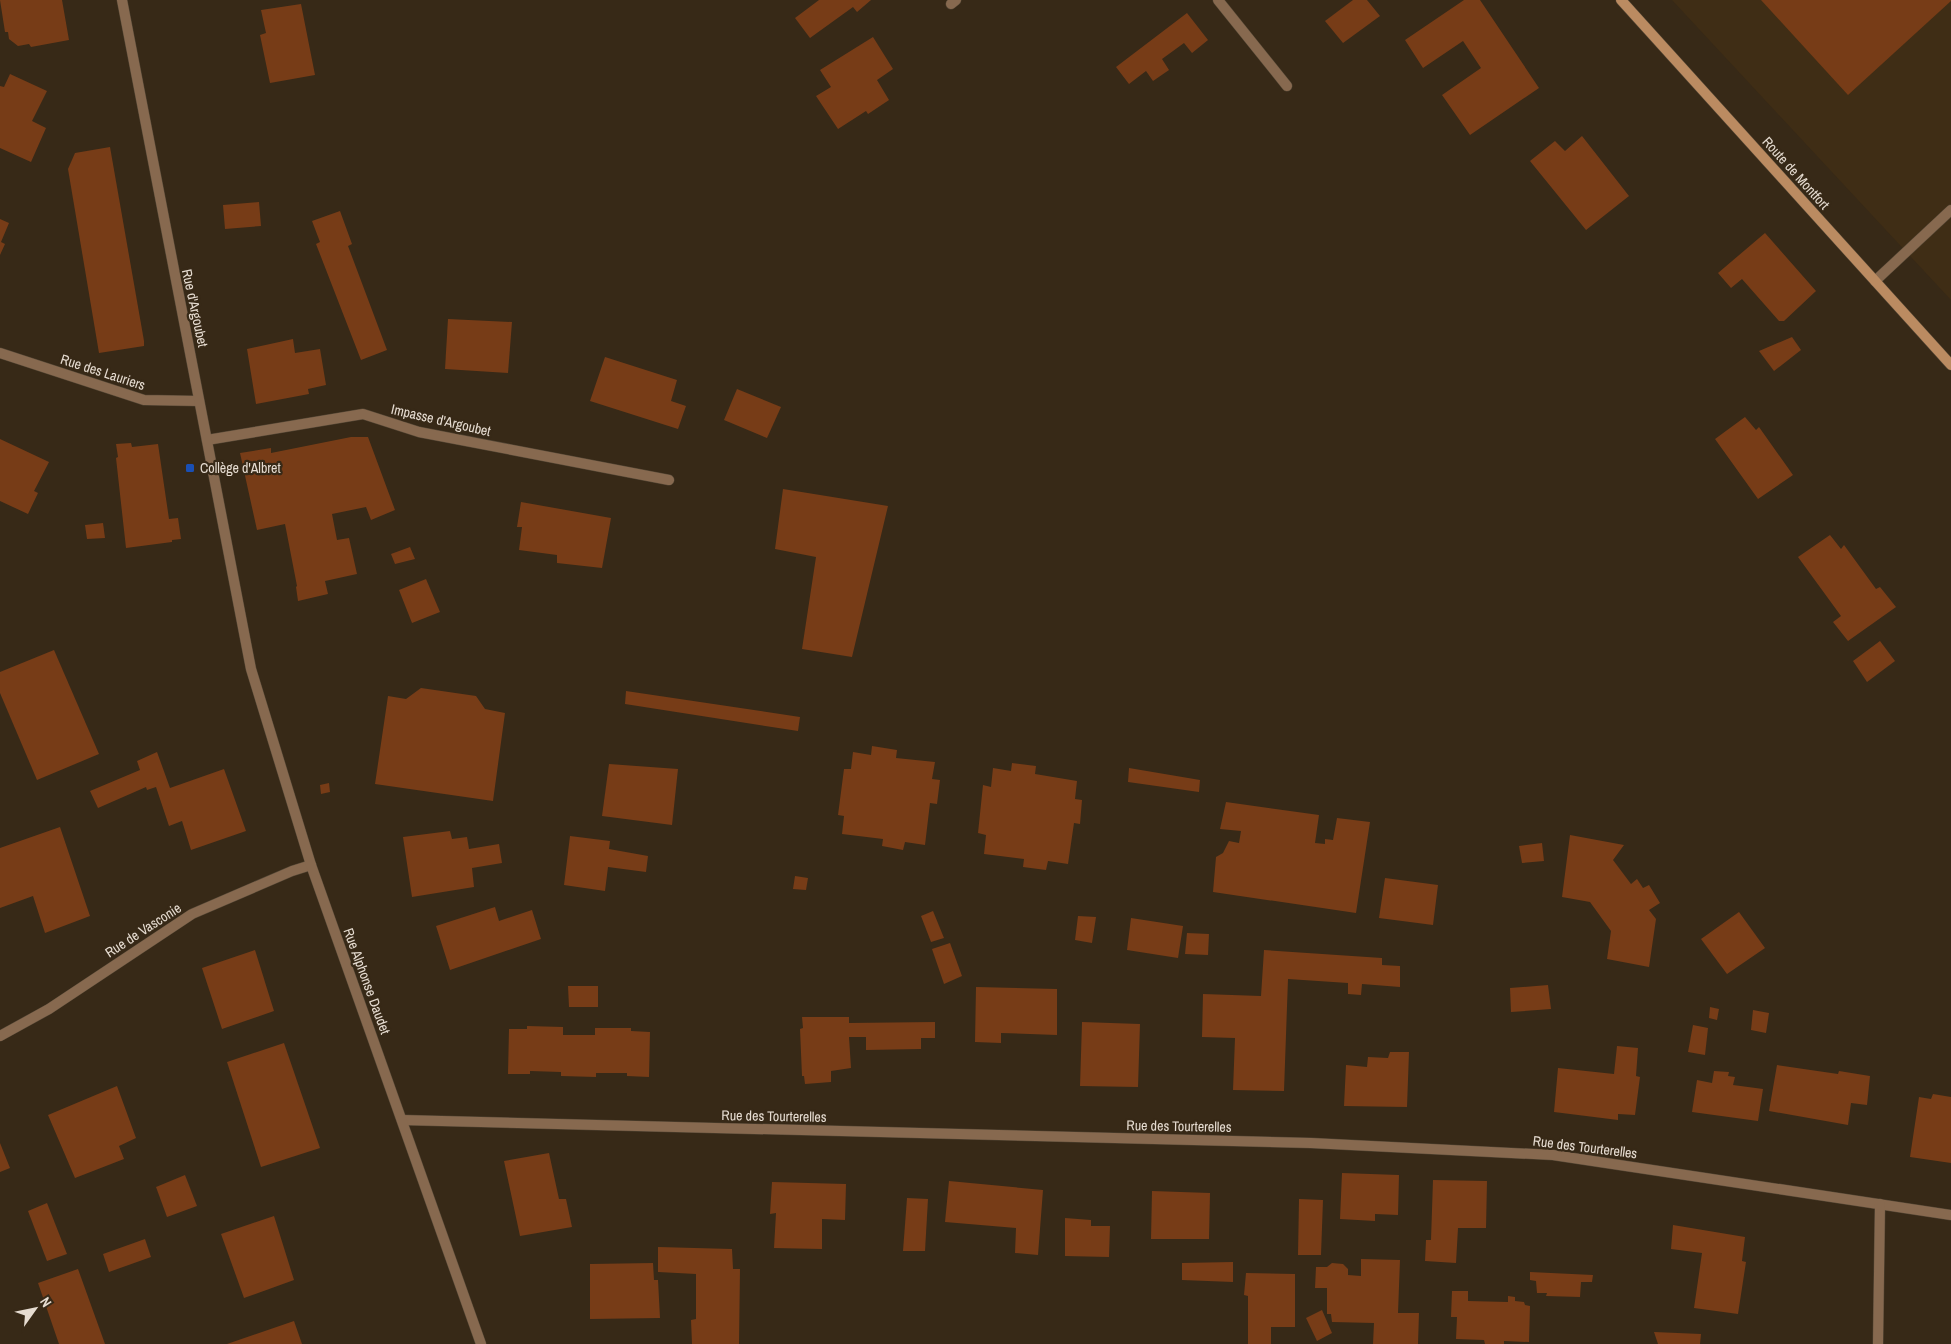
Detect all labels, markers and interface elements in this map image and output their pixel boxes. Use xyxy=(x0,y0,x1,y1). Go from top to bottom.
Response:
street label: Route de Montfort xyxy=(1759,133,1833,213)
street label: Rue d'Argoubet xyxy=(178,267,212,349)
street label: Rue des Lauriers xyxy=(58,350,148,394)
street label: Impasse d'Argoubet xyxy=(389,400,493,440)
place label: Collège d'Albret xyxy=(200,459,281,477)
marker: Collège d'Albret xyxy=(184,462,196,474)
street label: Rue de Vasconie xyxy=(102,899,184,961)
street label: Rue Alphonse Daudet xyxy=(339,925,395,1037)
street label: Rue des Tourterelles xyxy=(721,1106,827,1126)
street label: Rue des Tourterelles xyxy=(1126,1116,1232,1136)
street label: Rue des Tourterelles xyxy=(1532,1132,1638,1162)
north arrow xyxy=(10,1284,60,1334)
text: N xyxy=(36,1294,56,1310)

